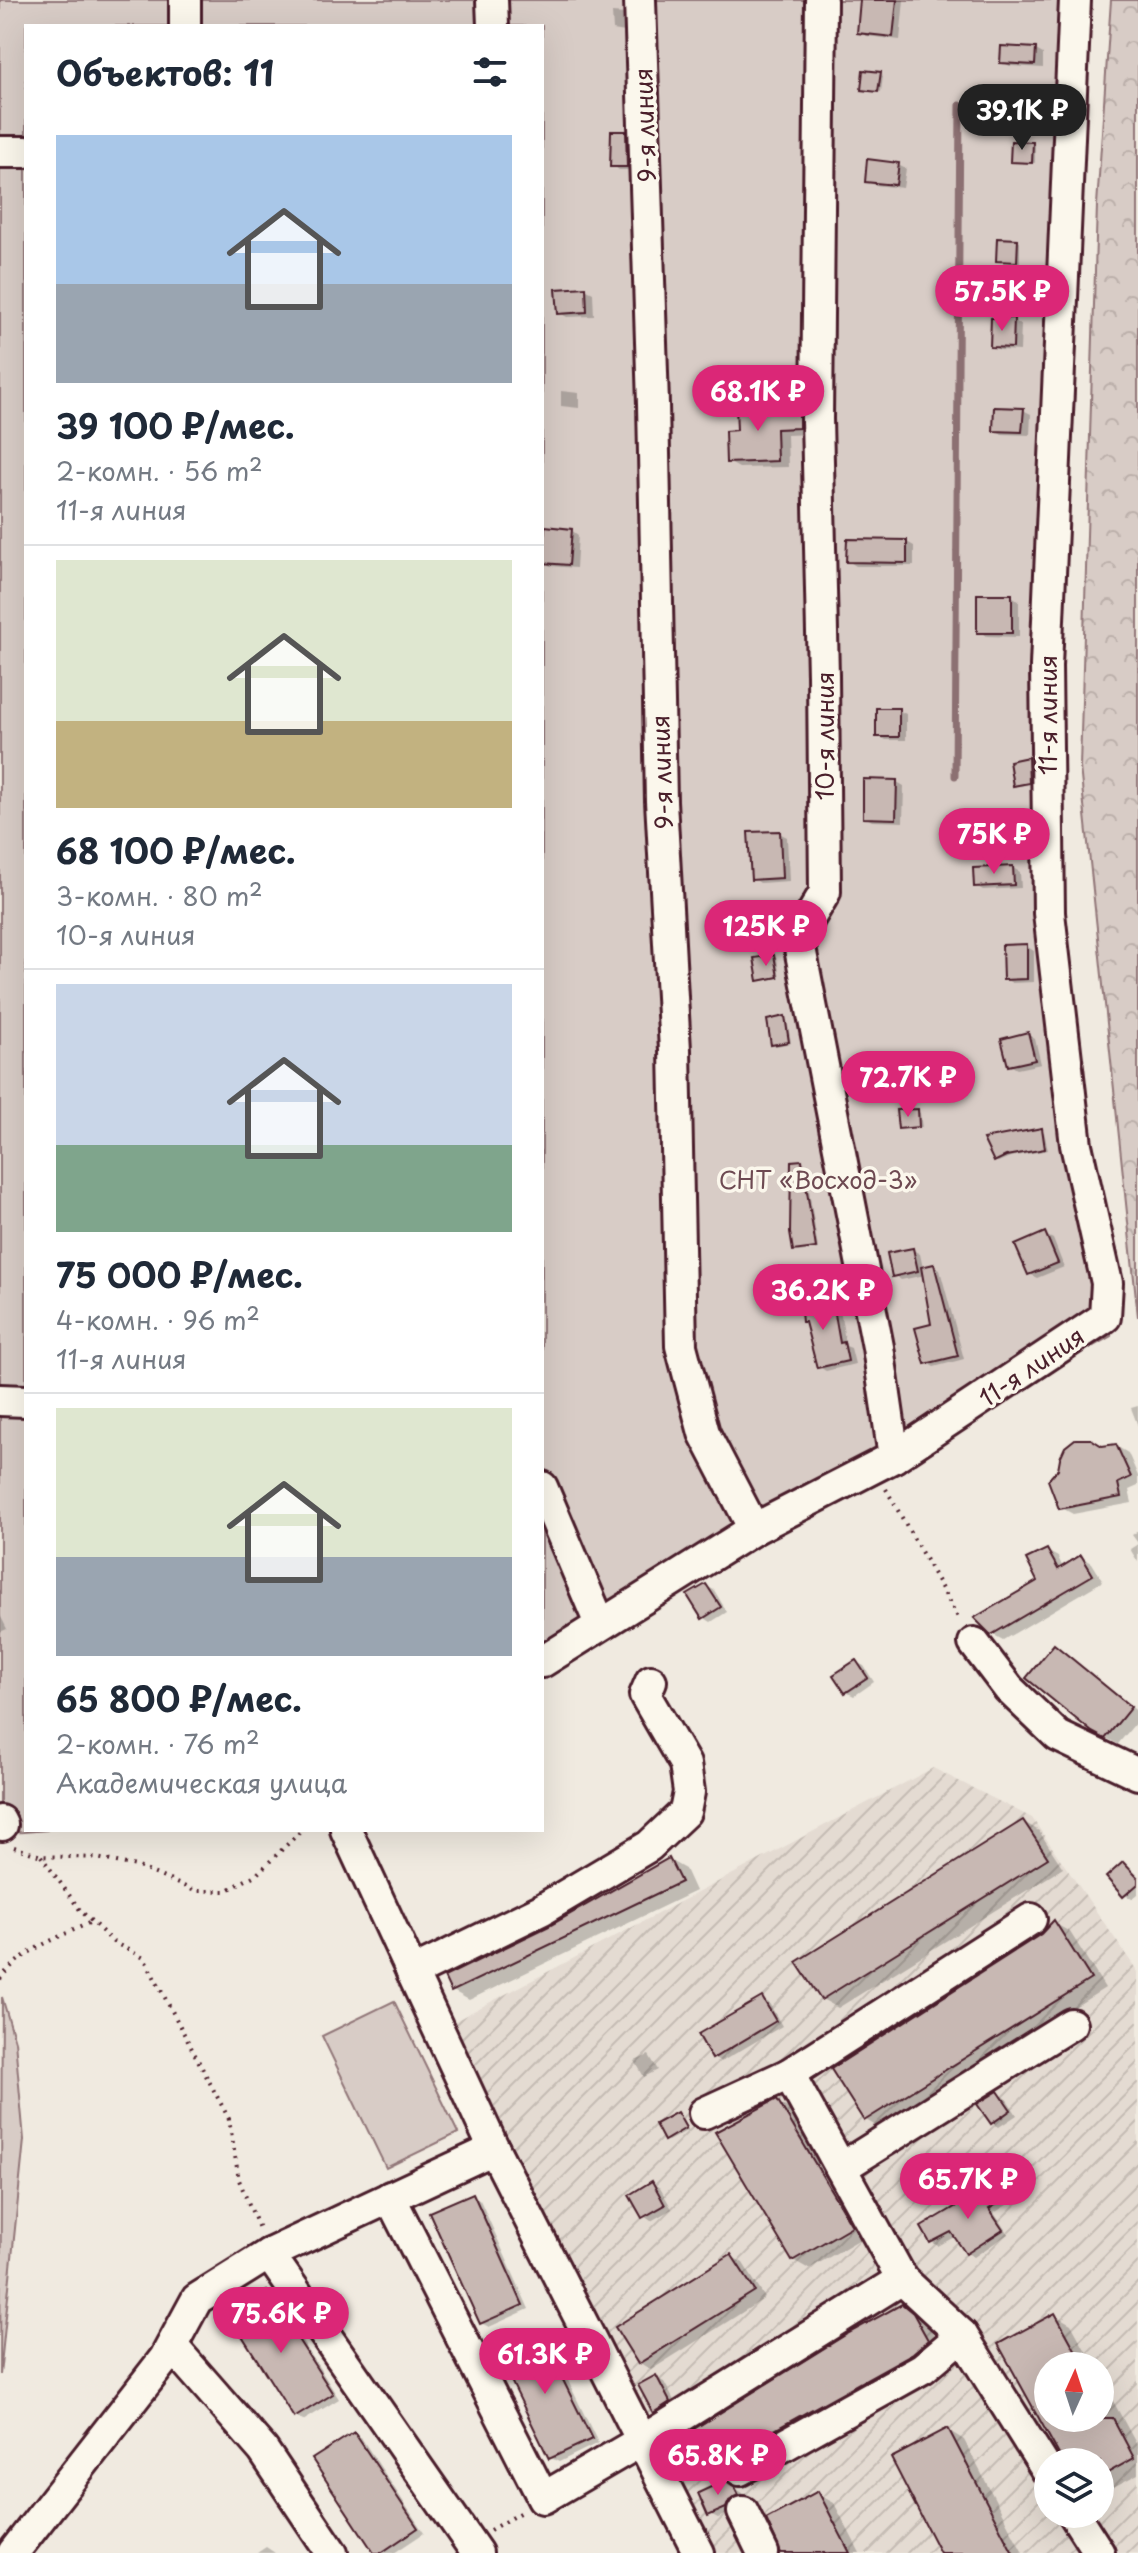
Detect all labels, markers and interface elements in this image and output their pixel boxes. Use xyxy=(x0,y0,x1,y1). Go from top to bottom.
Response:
text: Объектов: 11 xyxy=(56,46,274,98)
icon: filters xyxy=(468,50,512,94)
street label: 9-я линия xyxy=(624,67,664,183)
pin: 39.1K ₽ xyxy=(948,84,1096,152)
text: 39.1K ₽ xyxy=(976,90,1068,129)
icon: home xyxy=(212,187,356,331)
pin: 57.5K ₽ xyxy=(928,265,1076,333)
text: 57.5K ₽ xyxy=(953,271,1051,310)
pin: 68.1K ₽ xyxy=(684,365,832,433)
text: 68.1K ₽ xyxy=(710,371,806,410)
text: 39 100 ₽/мес. xyxy=(56,399,295,451)
text: 2-комн. · 56 m² xyxy=(56,451,263,490)
text: 11-я линия xyxy=(56,490,187,529)
icon: home xyxy=(212,612,356,756)
street label: 11-я линия xyxy=(1029,655,1065,775)
street label: 10-я линия xyxy=(806,672,842,800)
street label: 9-я линия xyxy=(641,714,681,830)
pin: 75K ₽ xyxy=(938,808,1050,876)
text: 75K ₽ xyxy=(957,814,1031,853)
text: 68 100 ₽/мес. xyxy=(56,824,296,876)
text: 3-комн. · 80 m² xyxy=(56,876,263,915)
pin: 125K ₽ xyxy=(701,900,831,968)
text: 125K ₽ xyxy=(722,906,810,945)
text: 10-я линия xyxy=(56,915,196,954)
icon: home xyxy=(212,1036,356,1180)
pin: 72.7K ₽ xyxy=(834,1051,982,1119)
text: 72.7K ₽ xyxy=(859,1057,957,1096)
park label: СНТ «Восход-3» xyxy=(719,1161,917,1197)
text: 75 000 ₽/мес. xyxy=(56,1248,303,1300)
pin: 36.2K ₽ xyxy=(749,1264,897,1332)
text: 36.2K ₽ xyxy=(771,1270,875,1309)
text: 4-комн. · 96 m² xyxy=(56,1300,260,1339)
street label: 11-я линия xyxy=(971,1317,1091,1415)
text: 11-я линия xyxy=(56,1339,187,1378)
icon: home xyxy=(212,1460,356,1604)
text: 65 800 ₽/мес. xyxy=(56,1672,302,1724)
text: 2-комн. · 76 m² xyxy=(56,1724,260,1763)
text: Академическая улица xyxy=(56,1763,347,1802)
pin: 65.7K ₽ xyxy=(894,2153,1042,2221)
text: 65.7K ₽ xyxy=(918,2159,1018,2198)
pin: 75.6K ₽ xyxy=(207,2287,355,2355)
text: 75.6K ₽ xyxy=(231,2293,331,2332)
pin: 61.3K ₽ xyxy=(471,2328,619,2396)
text: 61.3K ₽ xyxy=(497,2334,593,2373)
north arrow xyxy=(1034,2352,1114,2432)
map controls xyxy=(1034,2352,1114,2528)
pin: 65.8K ₽ xyxy=(644,2429,792,2497)
text: 65.8K ₽ xyxy=(667,2435,769,2474)
button: layers xyxy=(1034,2448,1114,2528)

